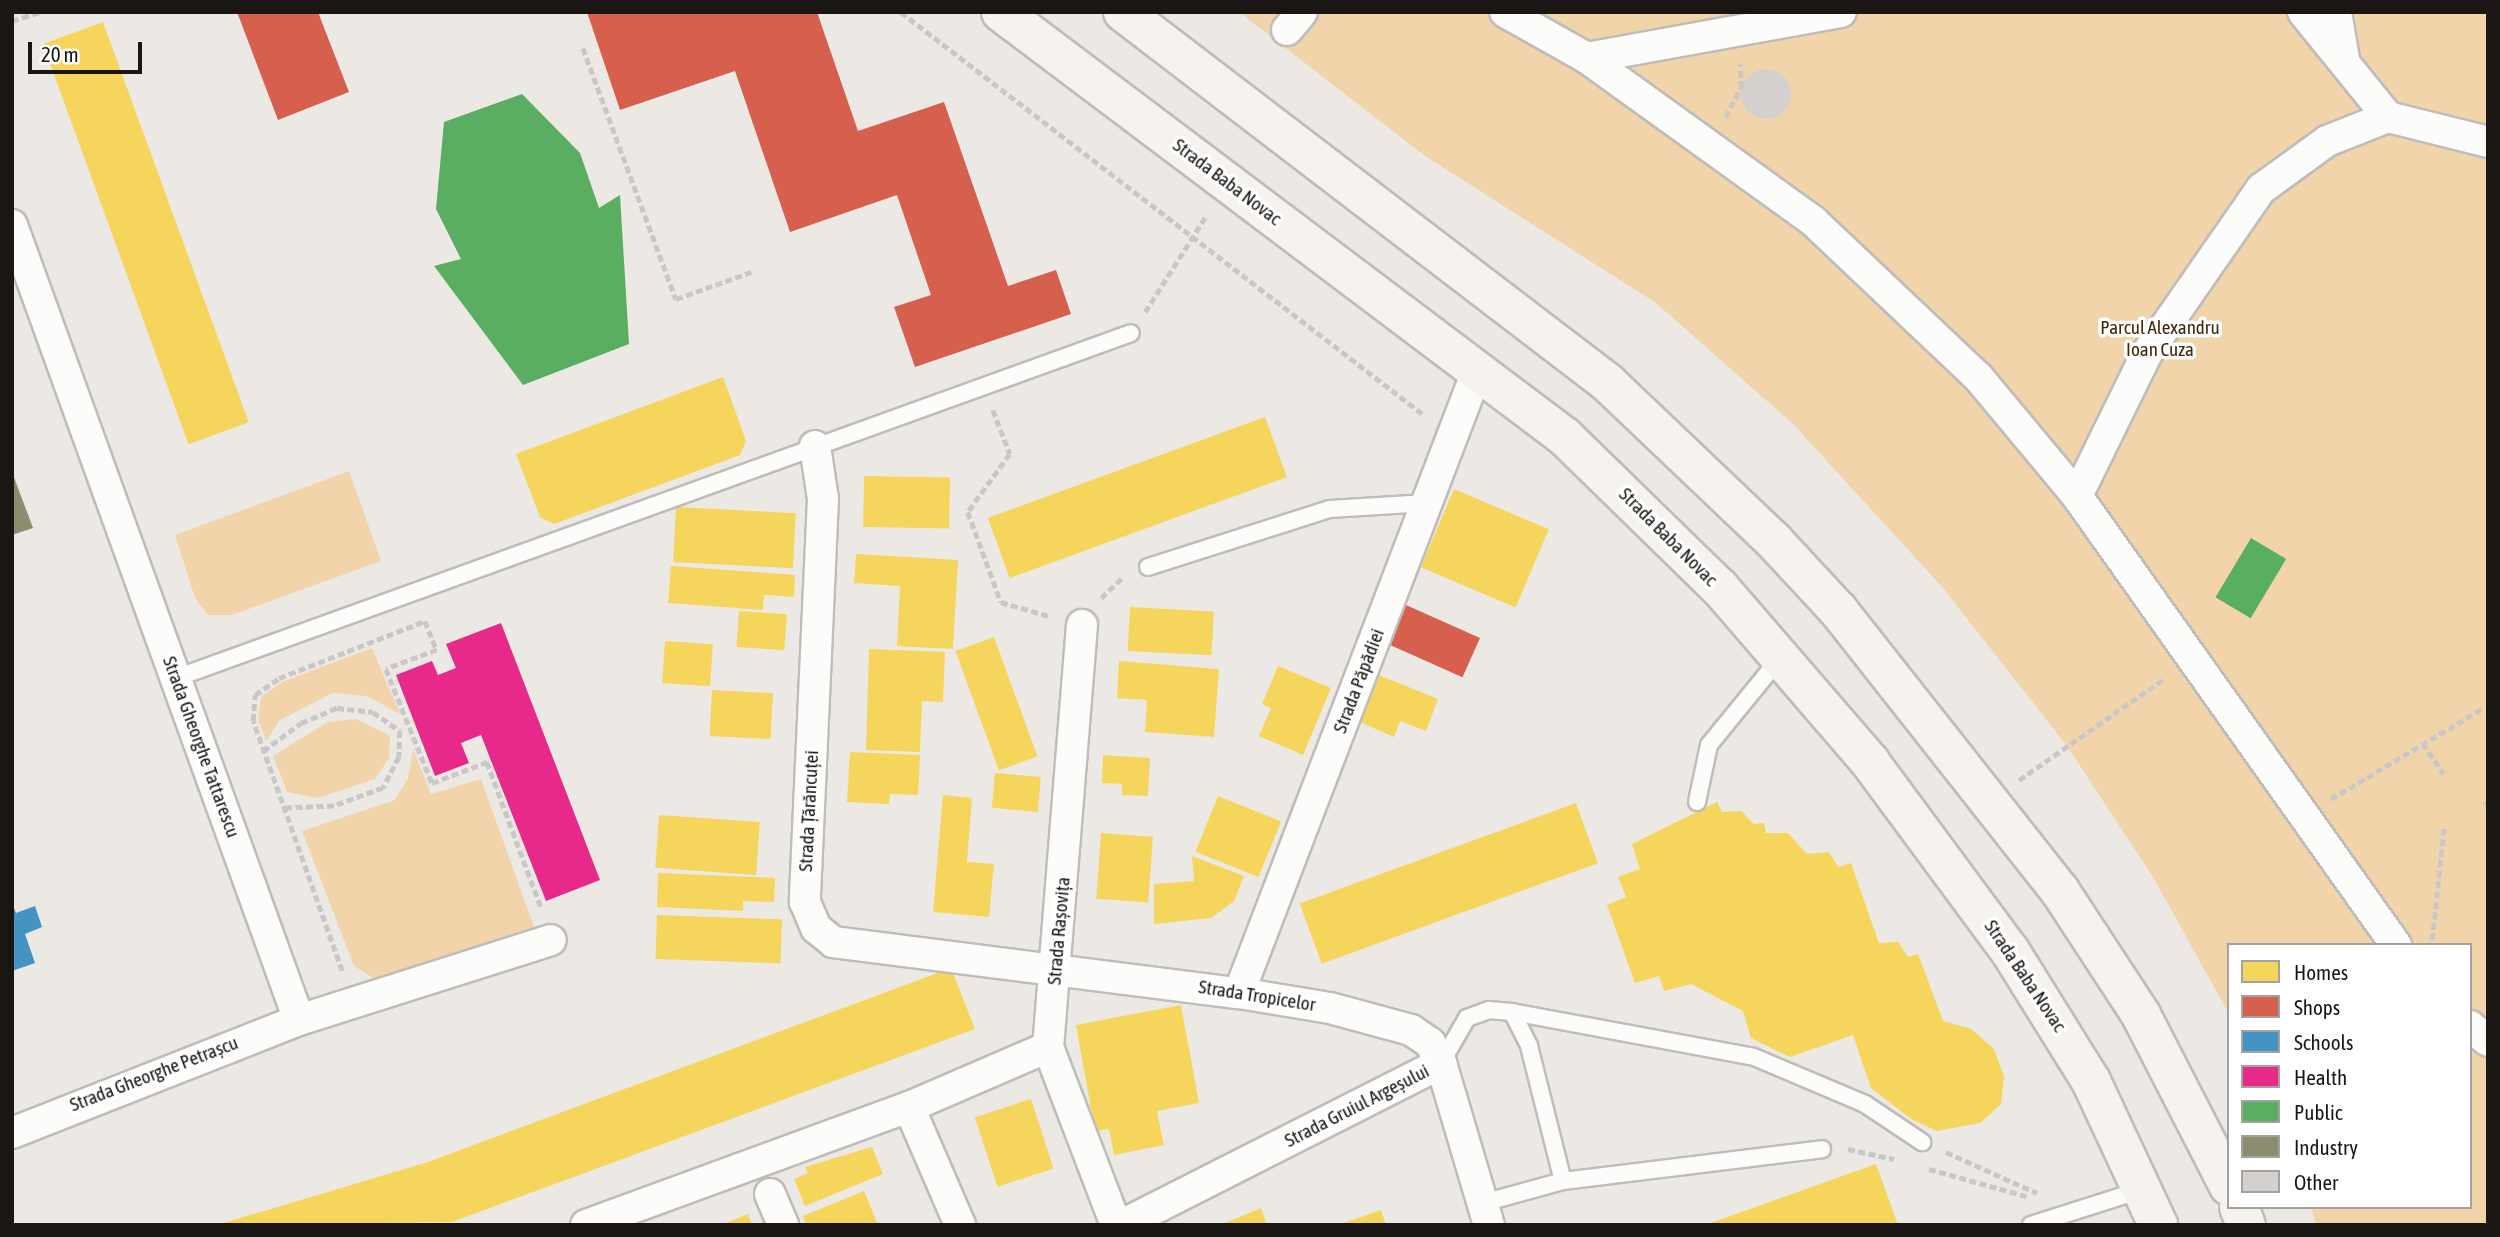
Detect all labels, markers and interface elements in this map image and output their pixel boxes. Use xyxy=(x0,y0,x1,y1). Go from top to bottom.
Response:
scale bar xyxy=(32,28,145,72)
text: 20 m xyxy=(41,42,79,66)
street label: Strada Baba Novac xyxy=(1168,134,1286,230)
park label: Parcul Alexandru Ioan Cuza xyxy=(2100,317,2220,361)
street label: Strada Baba Novac xyxy=(1614,483,1722,591)
street label: Strada Păpădiei xyxy=(1329,626,1389,736)
street label: Strada Gheorghe Tattarescu xyxy=(158,653,244,841)
street label: Strada Țărăncuței xyxy=(794,750,824,872)
street label: Strada Rașovița xyxy=(1043,876,1075,986)
street label: Strada Baba Novac xyxy=(1979,916,2071,1036)
legend xyxy=(2227,943,2472,1209)
text: Homes xyxy=(2294,960,2348,984)
street label: Strada Tropicelor xyxy=(1197,976,1317,1016)
text: Shops xyxy=(2294,995,2340,1019)
text: Schools xyxy=(2294,1030,2354,1054)
street label: Strada Gheorghe Petrașcu xyxy=(67,1031,241,1117)
street label: Strada Gruiul Argeșului xyxy=(1281,1060,1433,1152)
text: Health xyxy=(2294,1065,2347,1089)
text: Public xyxy=(2294,1100,2343,1124)
text: Industry xyxy=(2294,1135,2358,1159)
text: Other xyxy=(2294,1170,2338,1194)

